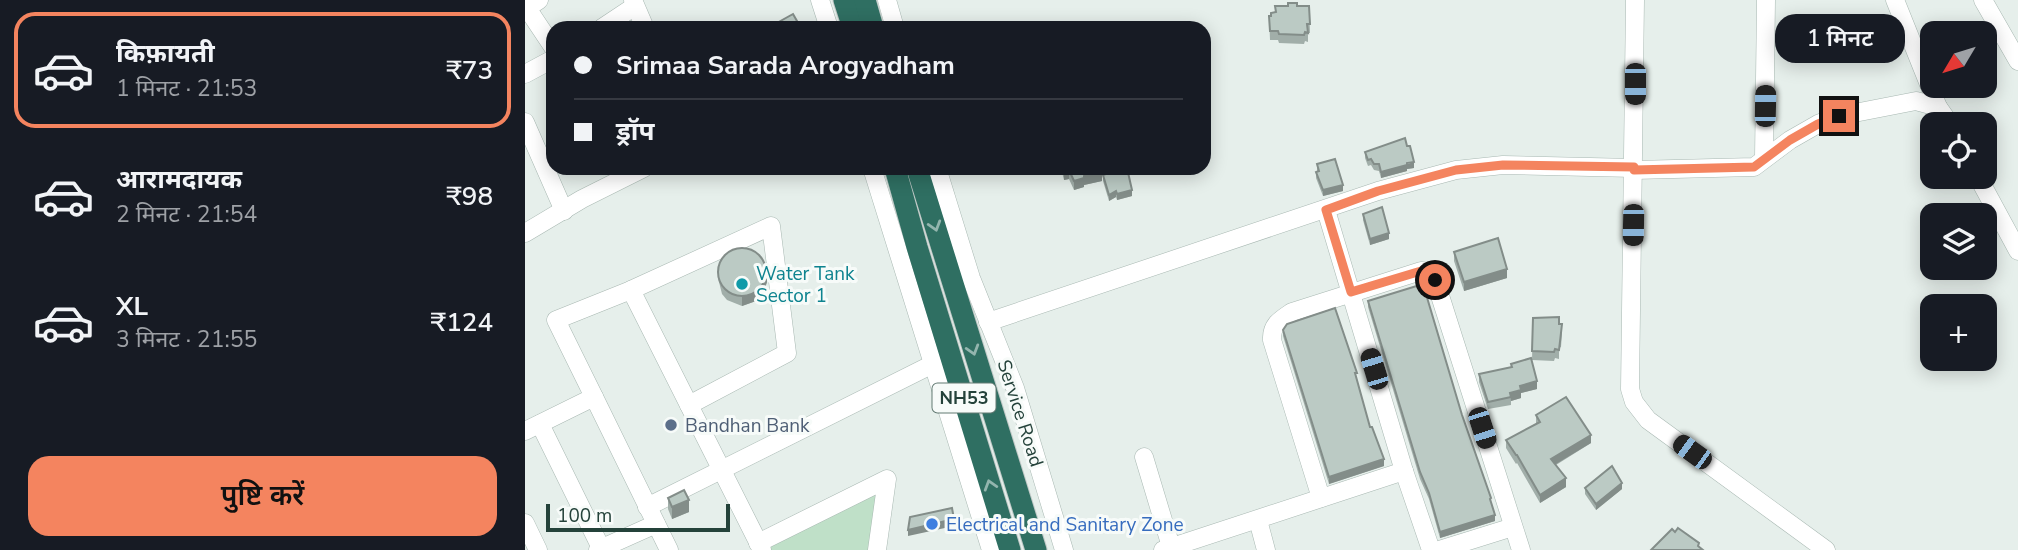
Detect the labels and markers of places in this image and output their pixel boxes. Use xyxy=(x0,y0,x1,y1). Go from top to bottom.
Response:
place label: Water Tank Sector 1 xyxy=(756,261,855,309)
marker: Water Tank Sector 1 xyxy=(734,276,750,292)
place label: Bandhan Bank xyxy=(685,413,810,439)
marker: Bandhan Bank xyxy=(663,417,679,433)
place label: Electrical and Sanitary Zone xyxy=(946,512,1184,538)
marker: Electrical and Sanitary Zone xyxy=(924,516,940,532)

